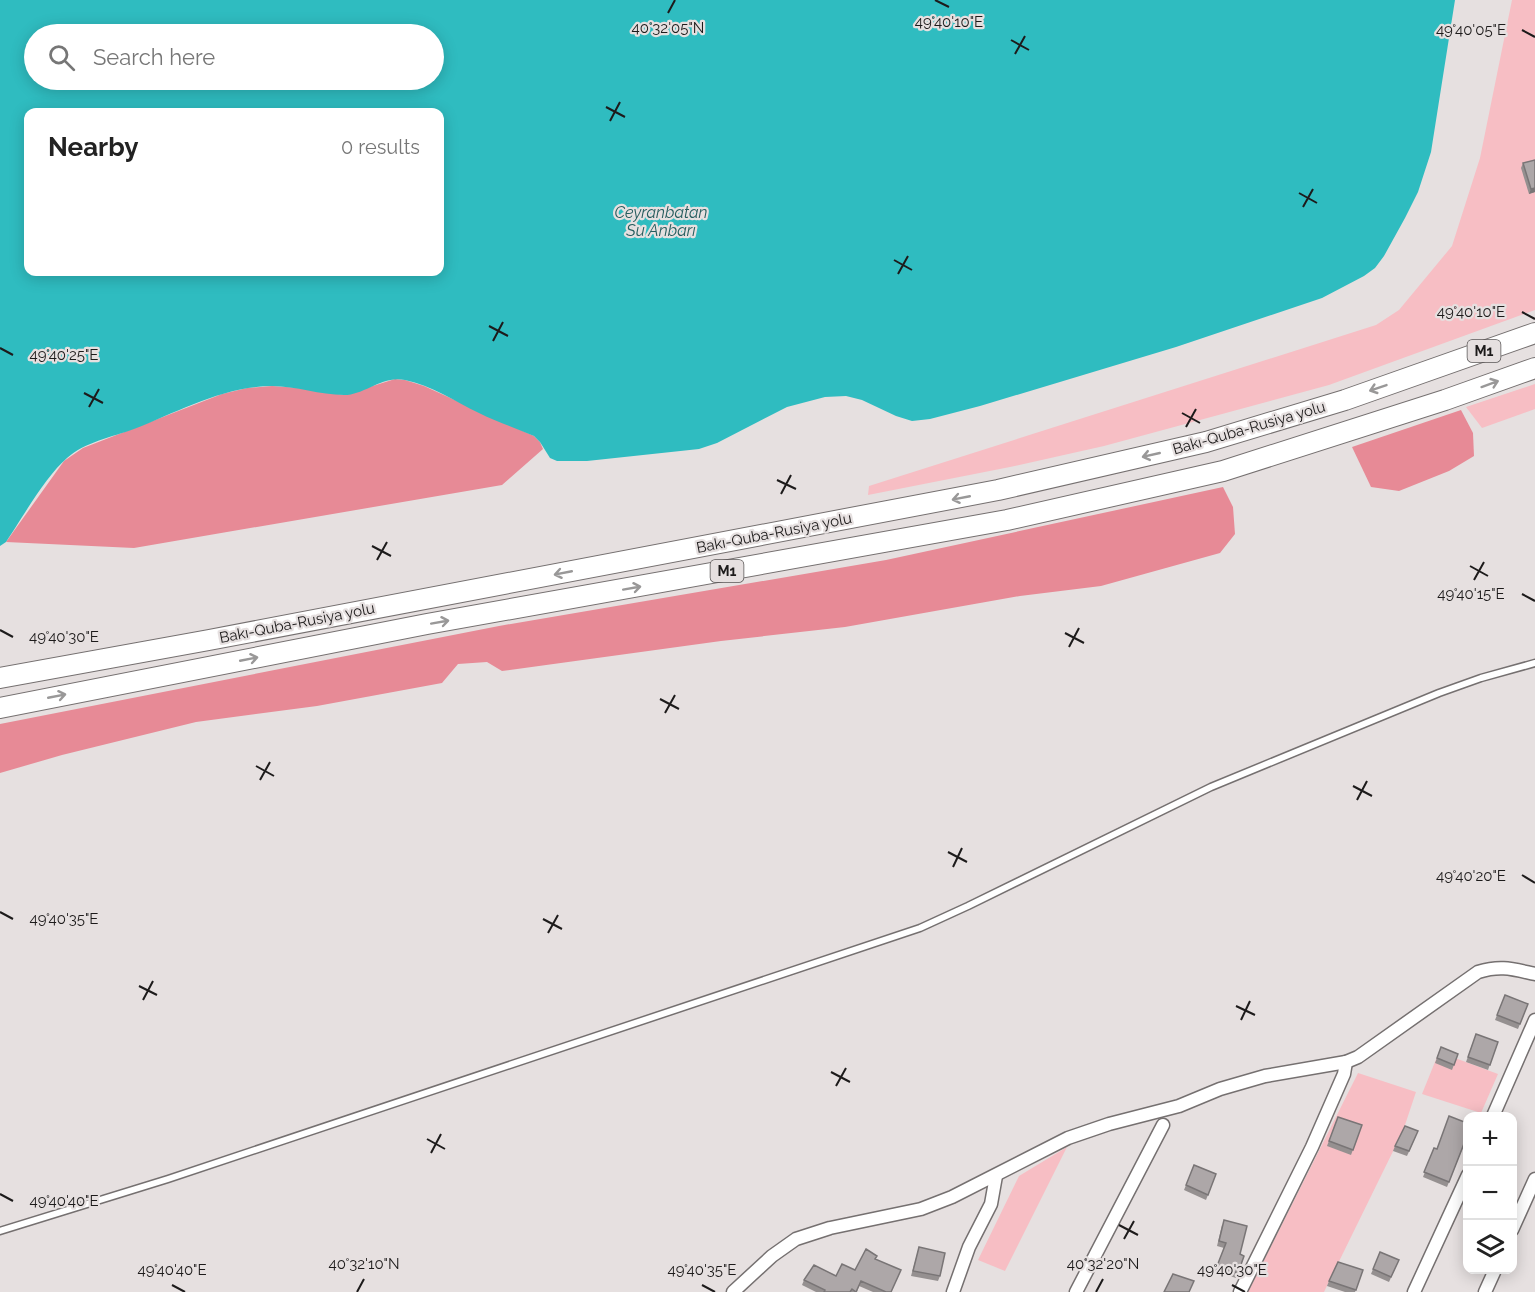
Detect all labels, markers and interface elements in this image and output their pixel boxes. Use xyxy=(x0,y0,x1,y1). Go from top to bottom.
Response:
text: 49°40'10"E xyxy=(915,13,983,31)
text: 40°32'05"N xyxy=(632,19,704,37)
text: 49°40'05"E xyxy=(1436,21,1506,39)
search box xyxy=(24,24,444,90)
icon: search xyxy=(45,41,78,74)
text: Search here xyxy=(93,44,215,70)
text: Nearby xyxy=(48,132,138,162)
text: 0 results xyxy=(341,135,420,159)
water label: Ceyranbatan Su Anbarı xyxy=(615,203,708,240)
text: 49°40'10"E xyxy=(1437,303,1505,321)
road number: M1 xyxy=(1468,340,1500,362)
text: 49°40'25"E xyxy=(30,346,98,364)
one-way arrow xyxy=(1480,378,1499,389)
one-way arrow xyxy=(1369,384,1388,395)
street label: Bakı-Quba-Rusiya yolu xyxy=(1171,398,1328,458)
one-way arrow xyxy=(1142,449,1161,461)
one-way arrow xyxy=(951,492,971,503)
street label: Bakı-Quba-Rusiya yolu xyxy=(695,509,853,557)
road number: M1 xyxy=(710,560,744,582)
one-way arrow xyxy=(554,568,573,579)
one-way arrow xyxy=(622,582,642,593)
text: 49°40'15"E xyxy=(1437,585,1505,603)
street label: Bakı-Quba-Rusiya yolu xyxy=(218,599,376,647)
one-way arrow xyxy=(430,616,449,627)
text: 49°40'30"E xyxy=(29,628,99,646)
one-way arrow xyxy=(238,653,258,664)
one-way arrow xyxy=(48,690,67,702)
text: 49°40'20"E xyxy=(1436,867,1506,885)
text: 49°40'35"E xyxy=(29,910,99,928)
map controls xyxy=(1463,1112,1517,1274)
button: + xyxy=(1463,1112,1517,1166)
button: − xyxy=(1463,1166,1517,1220)
text: 49°40'40"E xyxy=(29,1192,99,1210)
button: layers xyxy=(1463,1220,1517,1274)
text: 40°32'10"N xyxy=(328,1255,400,1273)
text: 40°32'20"N xyxy=(1067,1255,1139,1273)
text: 49°40'40"E xyxy=(137,1261,207,1279)
text: 49°40'35"E xyxy=(667,1261,737,1279)
text: 49°40'30"E xyxy=(1197,1261,1267,1279)

